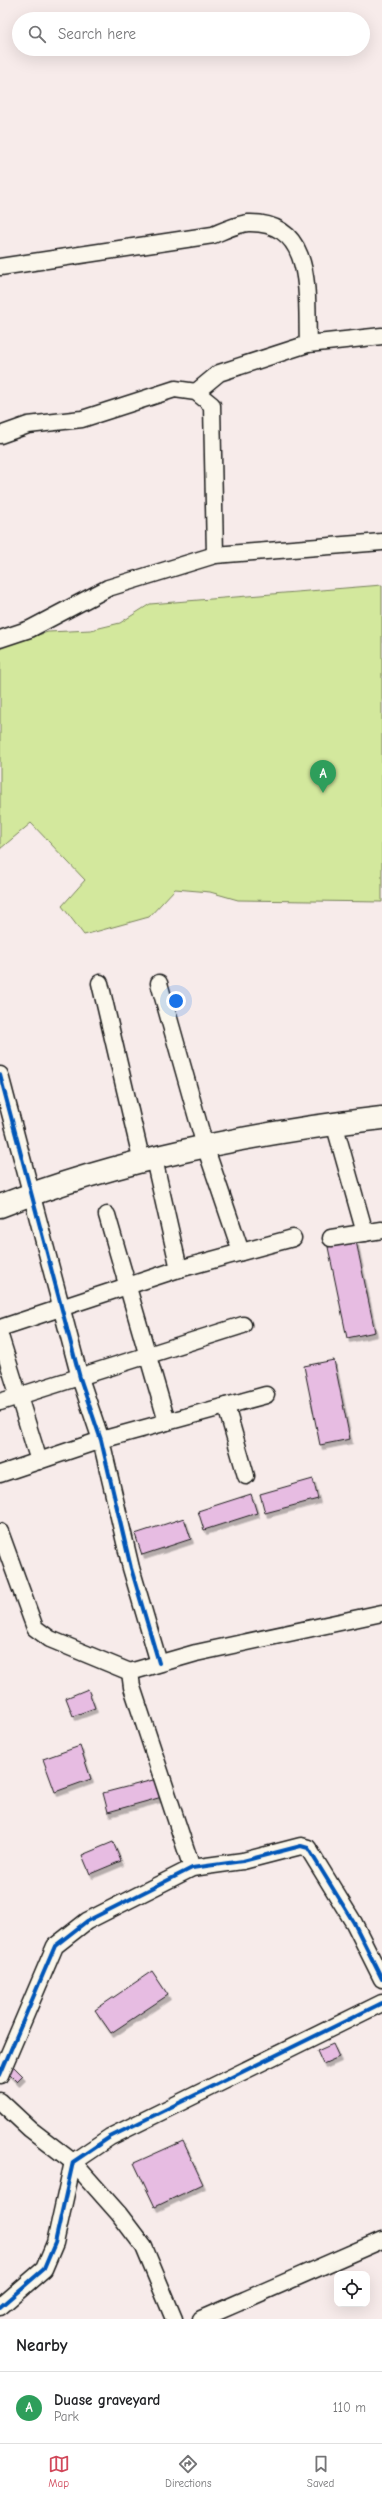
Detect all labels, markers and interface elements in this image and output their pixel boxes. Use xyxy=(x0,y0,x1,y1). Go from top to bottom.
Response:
search box xyxy=(12,12,370,56)
icon: search xyxy=(26,23,48,45)
text: Search here xyxy=(58,25,136,43)
pin: A xyxy=(310,760,336,793)
your location xyxy=(166,991,186,1011)
map controls xyxy=(334,2271,370,2307)
button: locate xyxy=(334,2271,370,2307)
text: Nearby xyxy=(16,2336,67,2355)
text: Duase graveyard xyxy=(54,2391,160,2409)
text: A xyxy=(25,2400,33,2415)
text: 110 m xyxy=(333,2400,366,2415)
text: Park xyxy=(54,2409,79,2424)
tab: Map xyxy=(48,2453,70,2490)
tab: Directions xyxy=(165,2453,212,2490)
tab: Saved xyxy=(307,2453,334,2490)

